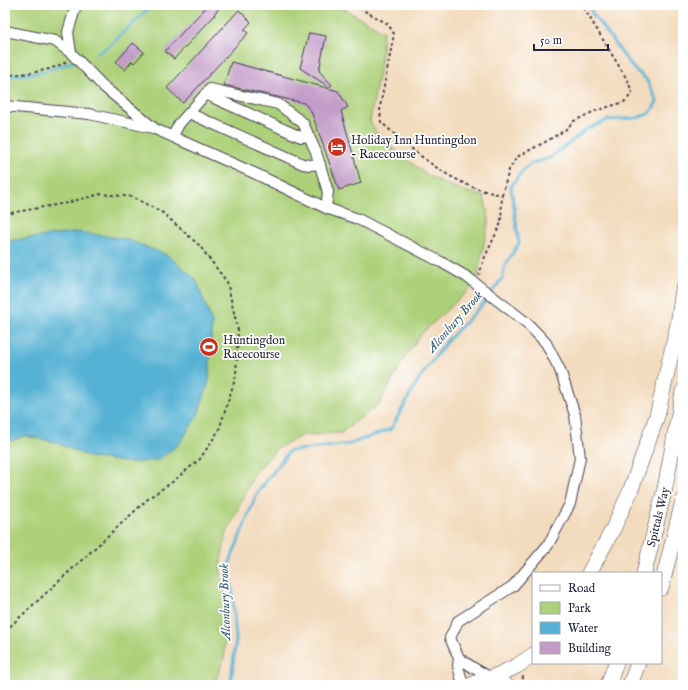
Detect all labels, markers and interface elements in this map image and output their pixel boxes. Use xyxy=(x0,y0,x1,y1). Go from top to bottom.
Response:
scale bar xyxy=(534,26,608,52)
text: 50 m xyxy=(540,33,562,48)
place label: Holiday Inn Huntingdon - Racecourse xyxy=(351,133,477,162)
hotel icon: Holiday Inn Huntingdon - Racecourse xyxy=(326,136,348,158)
water label: Alconbury Brook xyxy=(422,287,487,358)
place label: Huntingdon Racecourse xyxy=(223,333,286,362)
sports icon: Huntingdon Racecourse xyxy=(198,336,220,358)
street label: Spittals Way xyxy=(644,486,674,549)
water label: Alconbury Brook xyxy=(216,562,235,643)
legend xyxy=(532,572,662,664)
text: Road xyxy=(568,581,596,596)
text: Park xyxy=(568,601,591,616)
text: Water xyxy=(568,621,599,636)
text: Building xyxy=(568,641,612,656)

